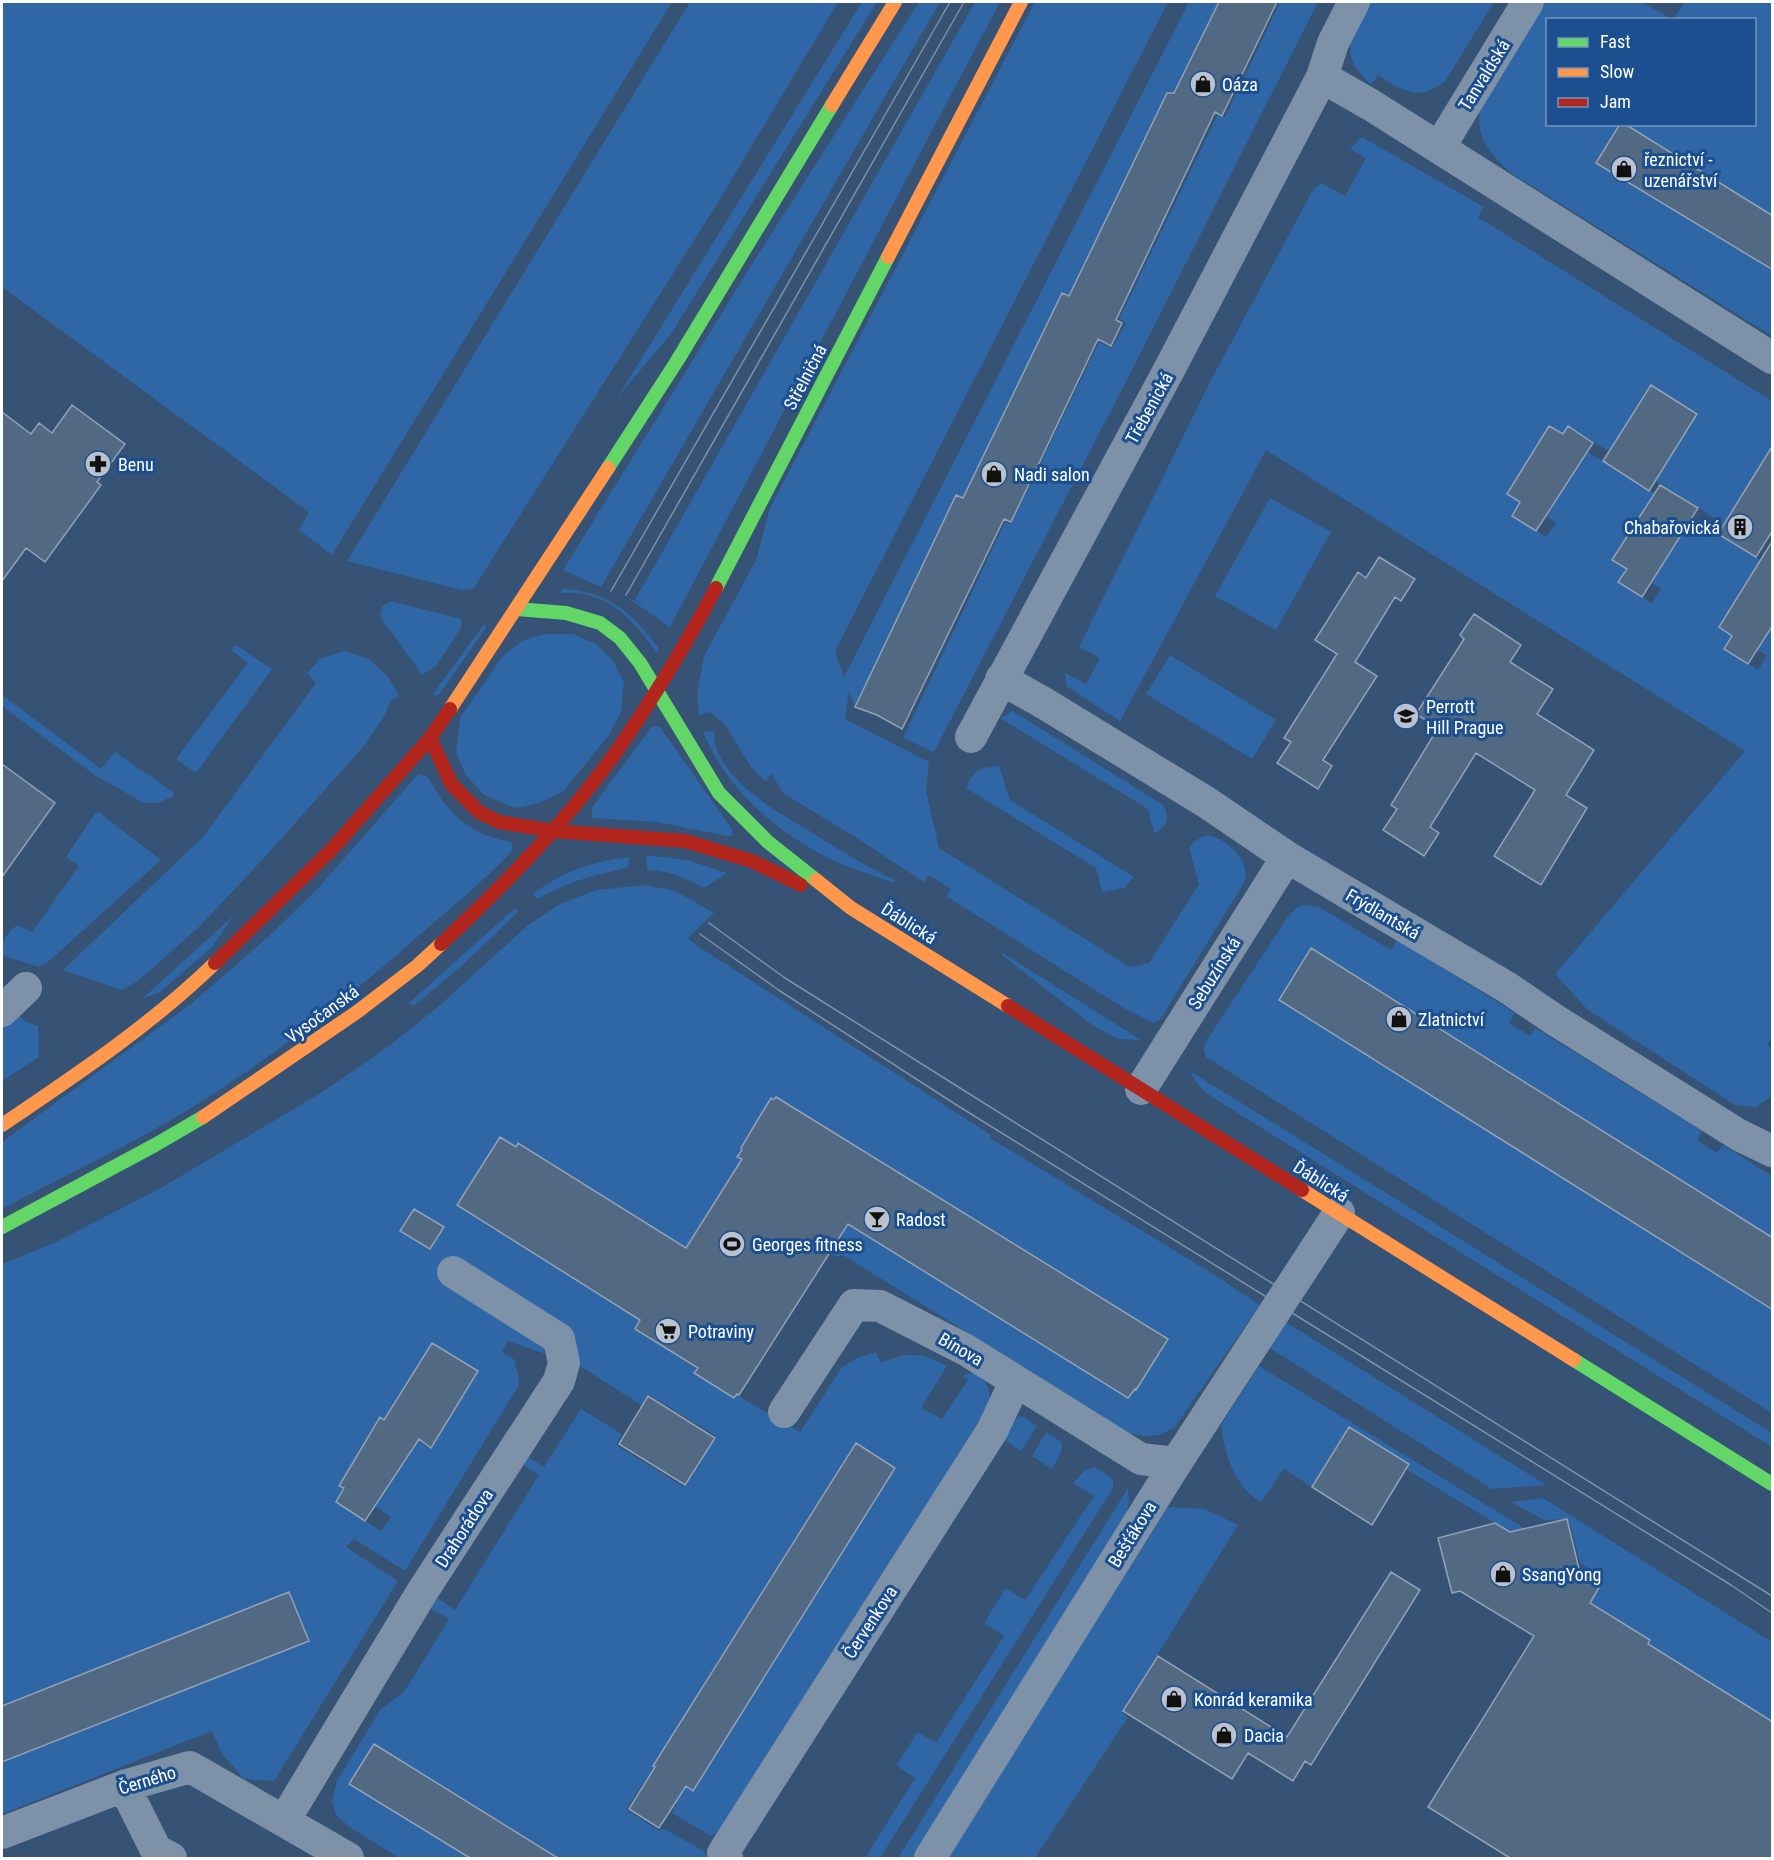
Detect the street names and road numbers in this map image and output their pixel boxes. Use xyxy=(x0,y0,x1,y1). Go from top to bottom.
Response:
street label: Tanvaldská xyxy=(1454,36,1514,114)
street label: Střelničná xyxy=(779,341,831,413)
street label: Třebenická xyxy=(1121,369,1177,447)
street label: Frýdlantská xyxy=(1342,884,1424,944)
street label: Ďáblická xyxy=(878,898,940,948)
street label: Sebuzínská xyxy=(1184,933,1244,1013)
street label: Vysočanská xyxy=(281,980,363,1048)
street label: Ďáblická xyxy=(1290,1156,1352,1206)
street label: Bínova xyxy=(935,1328,987,1370)
street label: Drahorádova xyxy=(431,1485,497,1571)
street label: Bešťákova xyxy=(1103,1497,1161,1571)
street label: Červenkova xyxy=(839,1582,901,1662)
street label: Černého xyxy=(116,1761,178,1799)

